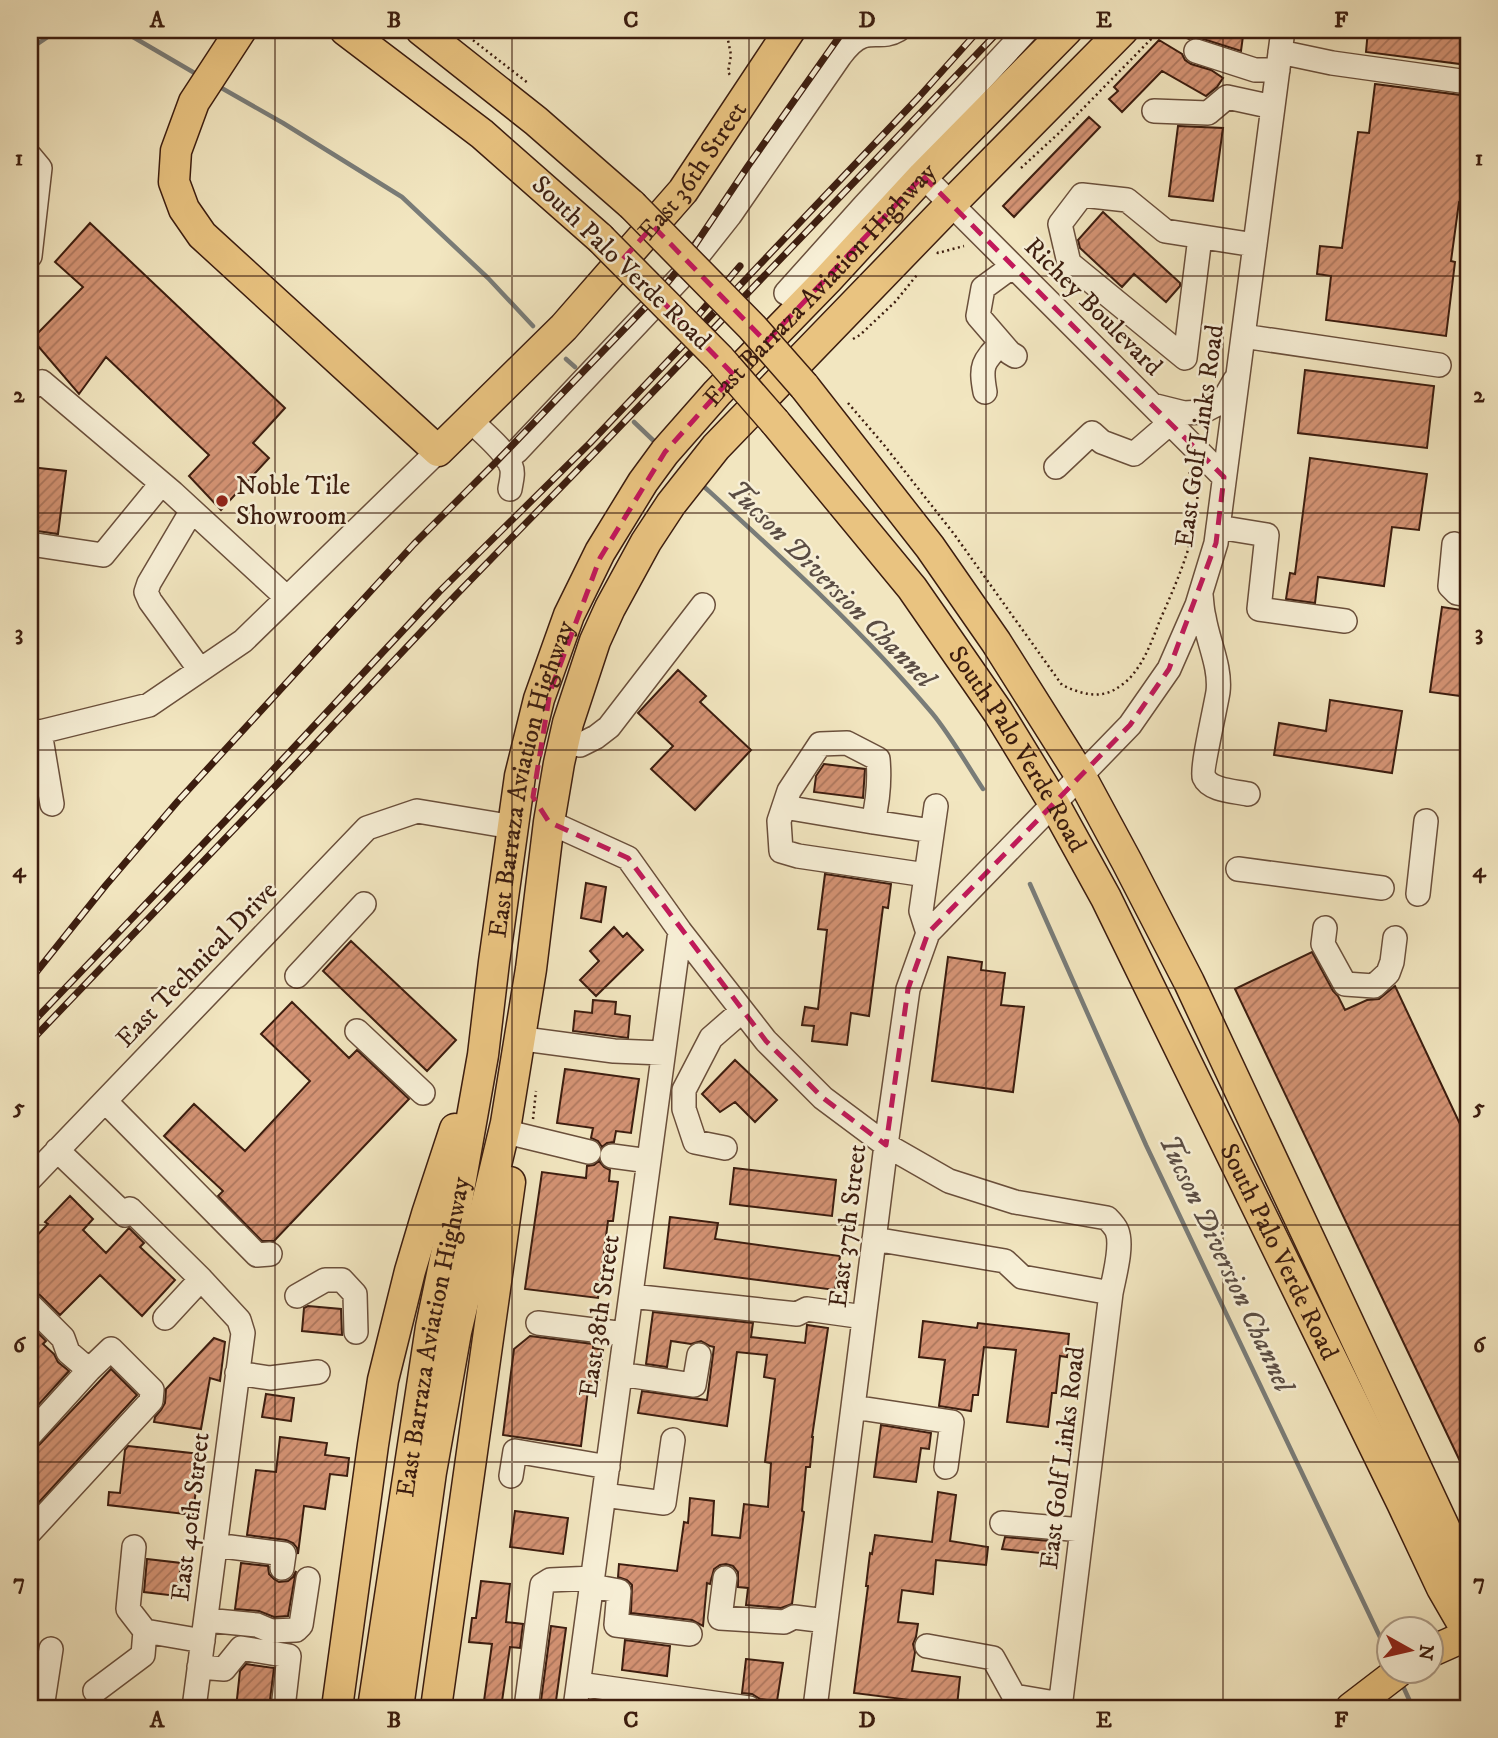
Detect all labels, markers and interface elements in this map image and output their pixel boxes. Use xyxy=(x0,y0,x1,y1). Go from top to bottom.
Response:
text: A xyxy=(149,6,166,35)
text: B xyxy=(387,6,401,35)
text: C xyxy=(623,6,639,35)
text: D xyxy=(858,6,876,35)
text: E xyxy=(1096,6,1112,35)
text: F xyxy=(1334,6,1349,35)
street label: East 36th Street xyxy=(631,95,754,247)
text: 1 xyxy=(15,144,23,173)
text: 1 xyxy=(1475,144,1483,173)
street label: East Barraza Aviation Highway xyxy=(696,155,944,414)
street label: South Palo Verde Road xyxy=(524,169,718,357)
street label: Richey Boulevard xyxy=(1017,231,1169,383)
street label: East Golf Links Road xyxy=(1168,323,1232,549)
text: 2 xyxy=(13,381,25,410)
text: 2 xyxy=(1473,381,1485,410)
place label: Noble Tile Showroom xyxy=(236,470,350,533)
water label: Tucson Diversion Channel xyxy=(720,473,944,697)
marker: Noble Tile Showroom xyxy=(214,493,230,509)
street label: East Barraza Aviation Highway xyxy=(481,615,582,940)
text: 3 xyxy=(15,619,23,648)
text: 3 xyxy=(1475,619,1483,648)
street label: South Palo Verde Road xyxy=(941,640,1094,858)
text: 4 xyxy=(12,856,27,885)
text: 4 xyxy=(1472,856,1487,885)
street label: East Technical Drive xyxy=(109,875,285,1055)
text: 5 xyxy=(12,1093,25,1122)
text: 5 xyxy=(1472,1093,1485,1122)
water label: Tucson Diversion Channel xyxy=(1151,1129,1302,1400)
street label: South Palo Verde Road xyxy=(1212,1138,1346,1365)
street label: East 37th Street xyxy=(822,1142,874,1310)
street label: East Barraza Aviation Highway xyxy=(389,1174,478,1499)
street label: East 38th Street xyxy=(572,1233,628,1399)
text: 6 xyxy=(13,1331,27,1360)
text: 6 xyxy=(1473,1331,1487,1360)
street label: East Golf Links Road xyxy=(1033,1345,1093,1571)
street label: East 40th Street xyxy=(164,1431,218,1603)
text: 7 xyxy=(13,1568,25,1597)
text: 7 xyxy=(1473,1568,1485,1597)
north arrow xyxy=(1376,1616,1446,1686)
text: N xyxy=(1413,1643,1438,1662)
text: A xyxy=(149,1706,166,1735)
text: B xyxy=(387,1706,401,1735)
text: C xyxy=(623,1706,639,1735)
text: D xyxy=(858,1706,876,1735)
text: E xyxy=(1096,1706,1112,1735)
text: F xyxy=(1334,1706,1349,1735)

